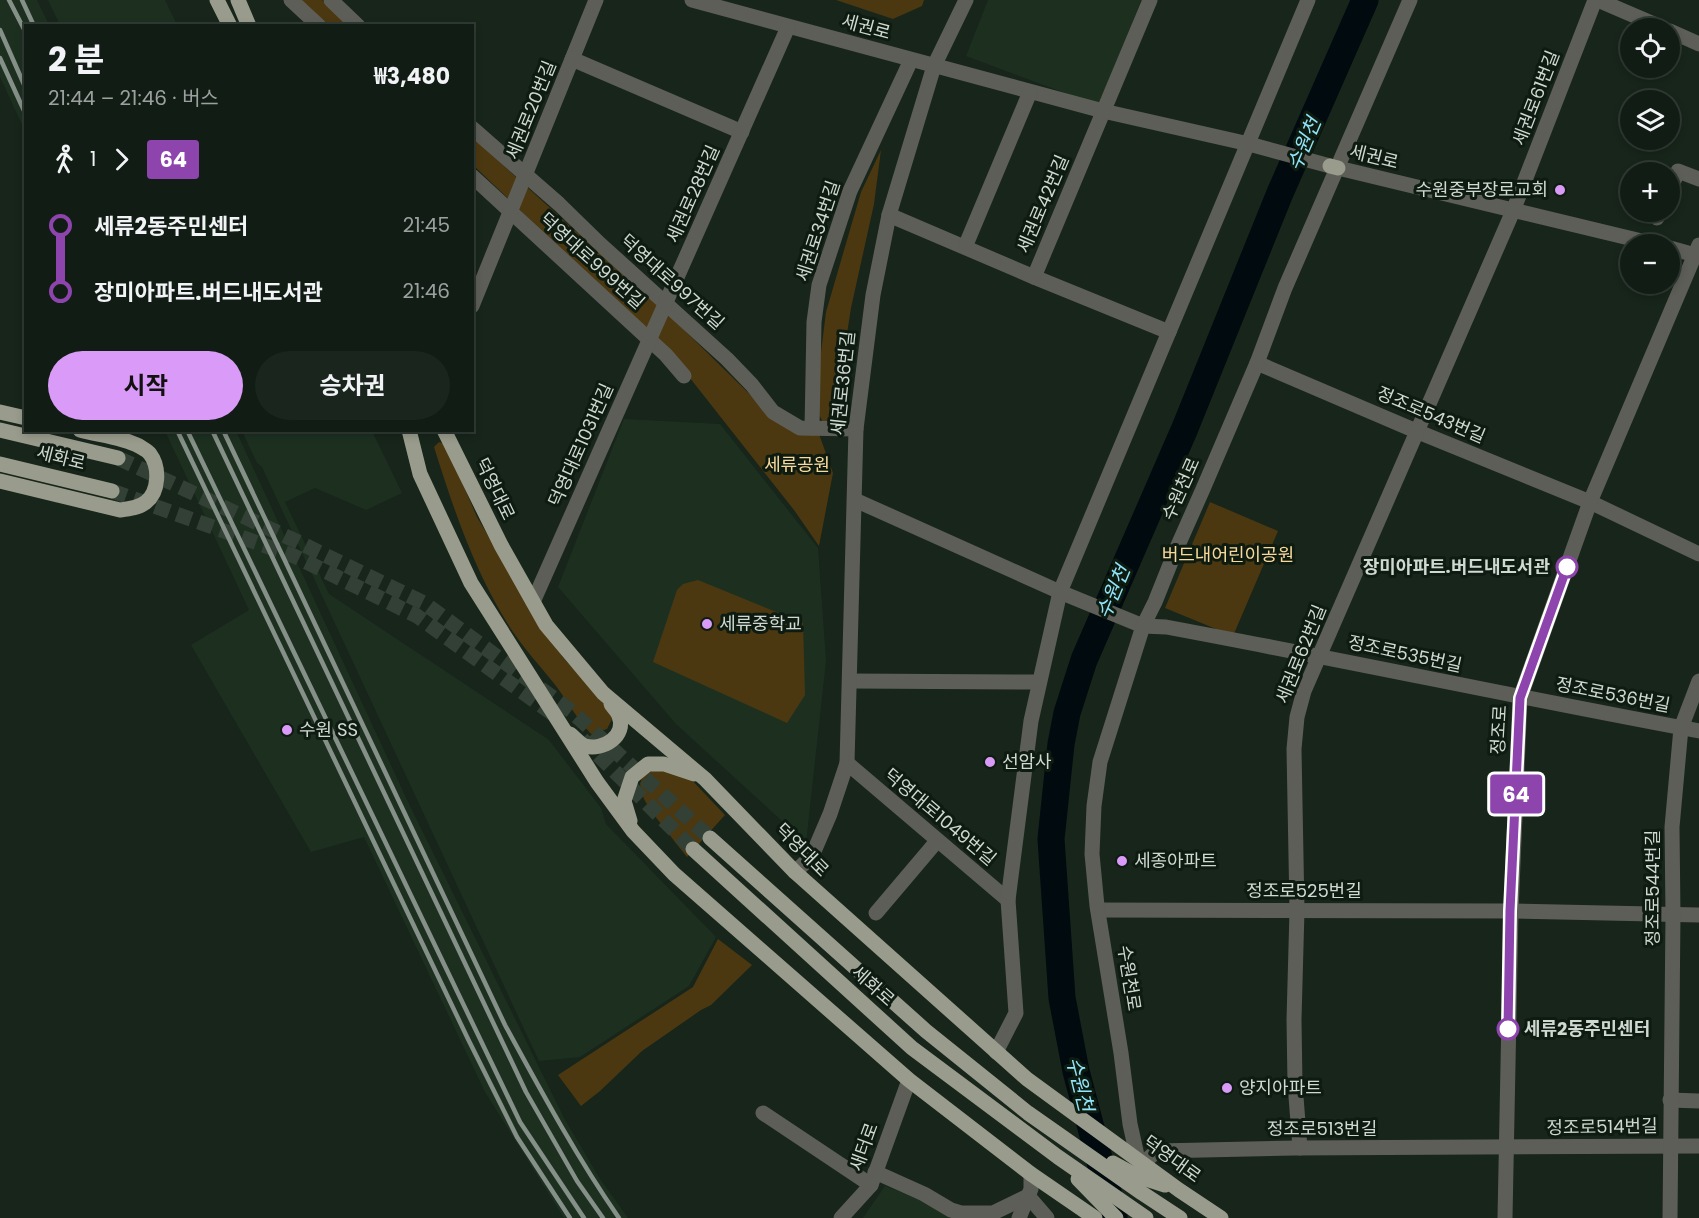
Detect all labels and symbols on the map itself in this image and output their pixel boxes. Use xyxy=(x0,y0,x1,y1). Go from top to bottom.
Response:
street label: 세권로 xyxy=(839,8,893,45)
street label: 세권로61번길 xyxy=(1506,47,1565,149)
street label: 세권로20번길 xyxy=(499,57,562,163)
water label: 수원천 xyxy=(1280,111,1329,175)
street label: 세권로 xyxy=(1347,138,1401,175)
street label: 세권로28번길 xyxy=(660,141,725,247)
street label: 세권로42번길 xyxy=(1011,151,1074,257)
street label: 세권로34번길 xyxy=(789,177,846,285)
place label: 수원중부장로교회 xyxy=(1416,177,1548,202)
marker: 수원중부장로교회 xyxy=(1553,183,1567,197)
street label: 덕영대로999번길 xyxy=(534,207,650,315)
street label: 덕영대로997번길 xyxy=(615,228,730,335)
street label: 세권로36번길 xyxy=(825,330,860,436)
street label: 덕영대로1031번길 xyxy=(542,379,619,511)
street label: 정조로543번길 xyxy=(1373,380,1489,449)
street label: 세화로 xyxy=(34,439,88,476)
park label: 세류공원 xyxy=(764,452,830,477)
street label: 수원천로 xyxy=(1156,453,1205,524)
street label: 덕영대로 xyxy=(470,454,521,524)
park label: 버드내어린이공원 xyxy=(1162,542,1294,567)
place label: 장미아파트.버드내도서관 xyxy=(1363,554,1550,579)
marker: 장미아파트.버드내도서관 xyxy=(1556,556,1578,578)
water label: 수원천 xyxy=(1089,559,1138,623)
street label: 세권로62번길 xyxy=(1269,601,1332,707)
place label: 세류중학교 xyxy=(719,611,802,636)
marker: 세류중학교 xyxy=(700,617,714,631)
street label: 정조로535번길 xyxy=(1346,629,1464,678)
street label: 정조로536번길 xyxy=(1554,671,1672,718)
street label: 정조로 xyxy=(1485,705,1512,755)
place label: 수원 SS xyxy=(299,717,358,742)
marker: 수원 SS xyxy=(280,723,294,737)
place label: 선암사 xyxy=(1002,749,1052,774)
marker: 선암사 xyxy=(983,755,997,769)
street label: 덕영대로1049번길 xyxy=(879,762,1002,871)
line badge: 64 xyxy=(1489,774,1543,814)
street label: 덕영대로 xyxy=(770,817,835,882)
street label: 정조로544번길 xyxy=(1640,830,1665,946)
place label: 세종아파트 xyxy=(1134,848,1217,873)
marker: 세종아파트 xyxy=(1115,854,1129,868)
street label: 정조로525번길 xyxy=(1246,878,1362,903)
street label: 수원천로 xyxy=(1112,943,1147,1013)
street label: 세화로 xyxy=(847,960,900,1012)
place label: 세류2동주민센터 xyxy=(1524,1016,1650,1041)
marker: 세류2동주민센터 xyxy=(1497,1018,1519,1040)
water label: 수원천 xyxy=(1060,1054,1101,1117)
place label: 양지아파트 xyxy=(1239,1075,1322,1100)
marker: 양지아파트 xyxy=(1220,1081,1234,1095)
street label: 정조로514번길 xyxy=(1546,1113,1658,1140)
street label: 정조로513번길 xyxy=(1267,1116,1377,1141)
street label: 새터로 xyxy=(843,1119,884,1174)
street label: 덕영대로 xyxy=(1138,1129,1206,1188)

